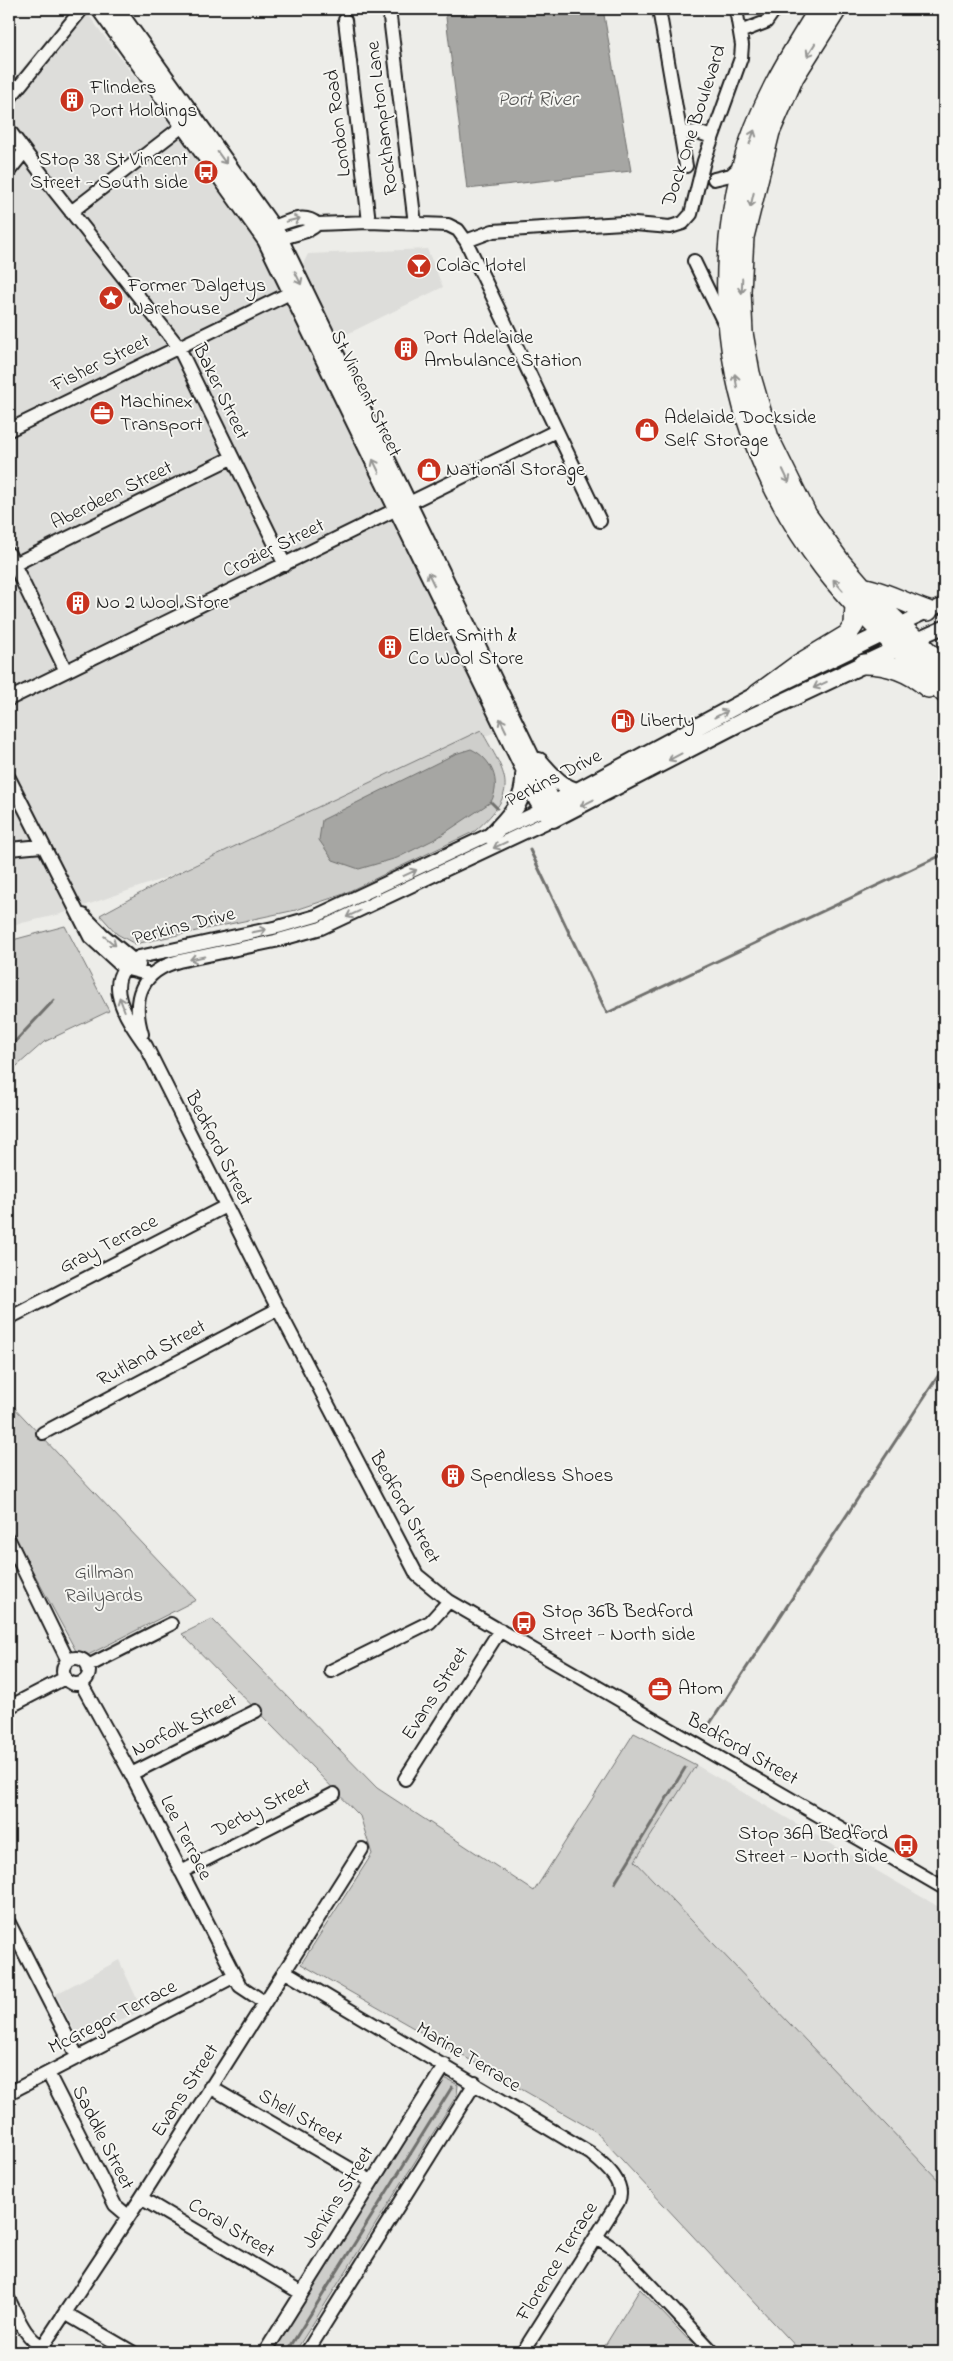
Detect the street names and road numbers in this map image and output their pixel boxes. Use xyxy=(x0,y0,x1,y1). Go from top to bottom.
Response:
street label: Rockhampton Lane xyxy=(359,39,407,197)
street label: Dock One Boulevard xyxy=(655,42,735,211)
street label: London Road xyxy=(318,68,360,178)
street label: St Vincent Street xyxy=(322,326,408,463)
street label: Fisher Street xyxy=(46,327,156,401)
street label: Baker Street xyxy=(184,338,256,445)
street label: Aberdeen Street xyxy=(46,454,178,538)
street label: Crozier Street xyxy=(218,512,330,586)
street label: Perkins Drive xyxy=(501,742,607,816)
street label: Perkins Drive xyxy=(130,900,238,954)
street label: Bedford Street xyxy=(176,1086,259,1212)
street label: Gray Terrace xyxy=(55,1208,163,1282)
street label: Rutland Street xyxy=(92,1313,212,1395)
street label: Bedford Street xyxy=(361,1445,447,1570)
street label: Evans Street xyxy=(395,1641,477,1746)
street label: Norfolk Street xyxy=(127,1687,243,1765)
street label: Bedford Street xyxy=(680,1706,804,1794)
street label: Derby Street xyxy=(207,1772,316,1847)
street label: Lee Terrace xyxy=(151,1791,219,1886)
street label: McGregor Terrace xyxy=(44,1973,183,2064)
street label: Marine Terrace xyxy=(410,2015,526,2101)
street label: Evans Street xyxy=(145,2038,227,2143)
street label: Saddle Street xyxy=(63,2081,141,2196)
street label: Shell Street xyxy=(252,2082,348,2154)
street label: Jenkins Street xyxy=(296,2141,382,2255)
street label: Coral Street xyxy=(182,2192,280,2267)
street label: Florence Terrace xyxy=(509,2197,606,2328)

